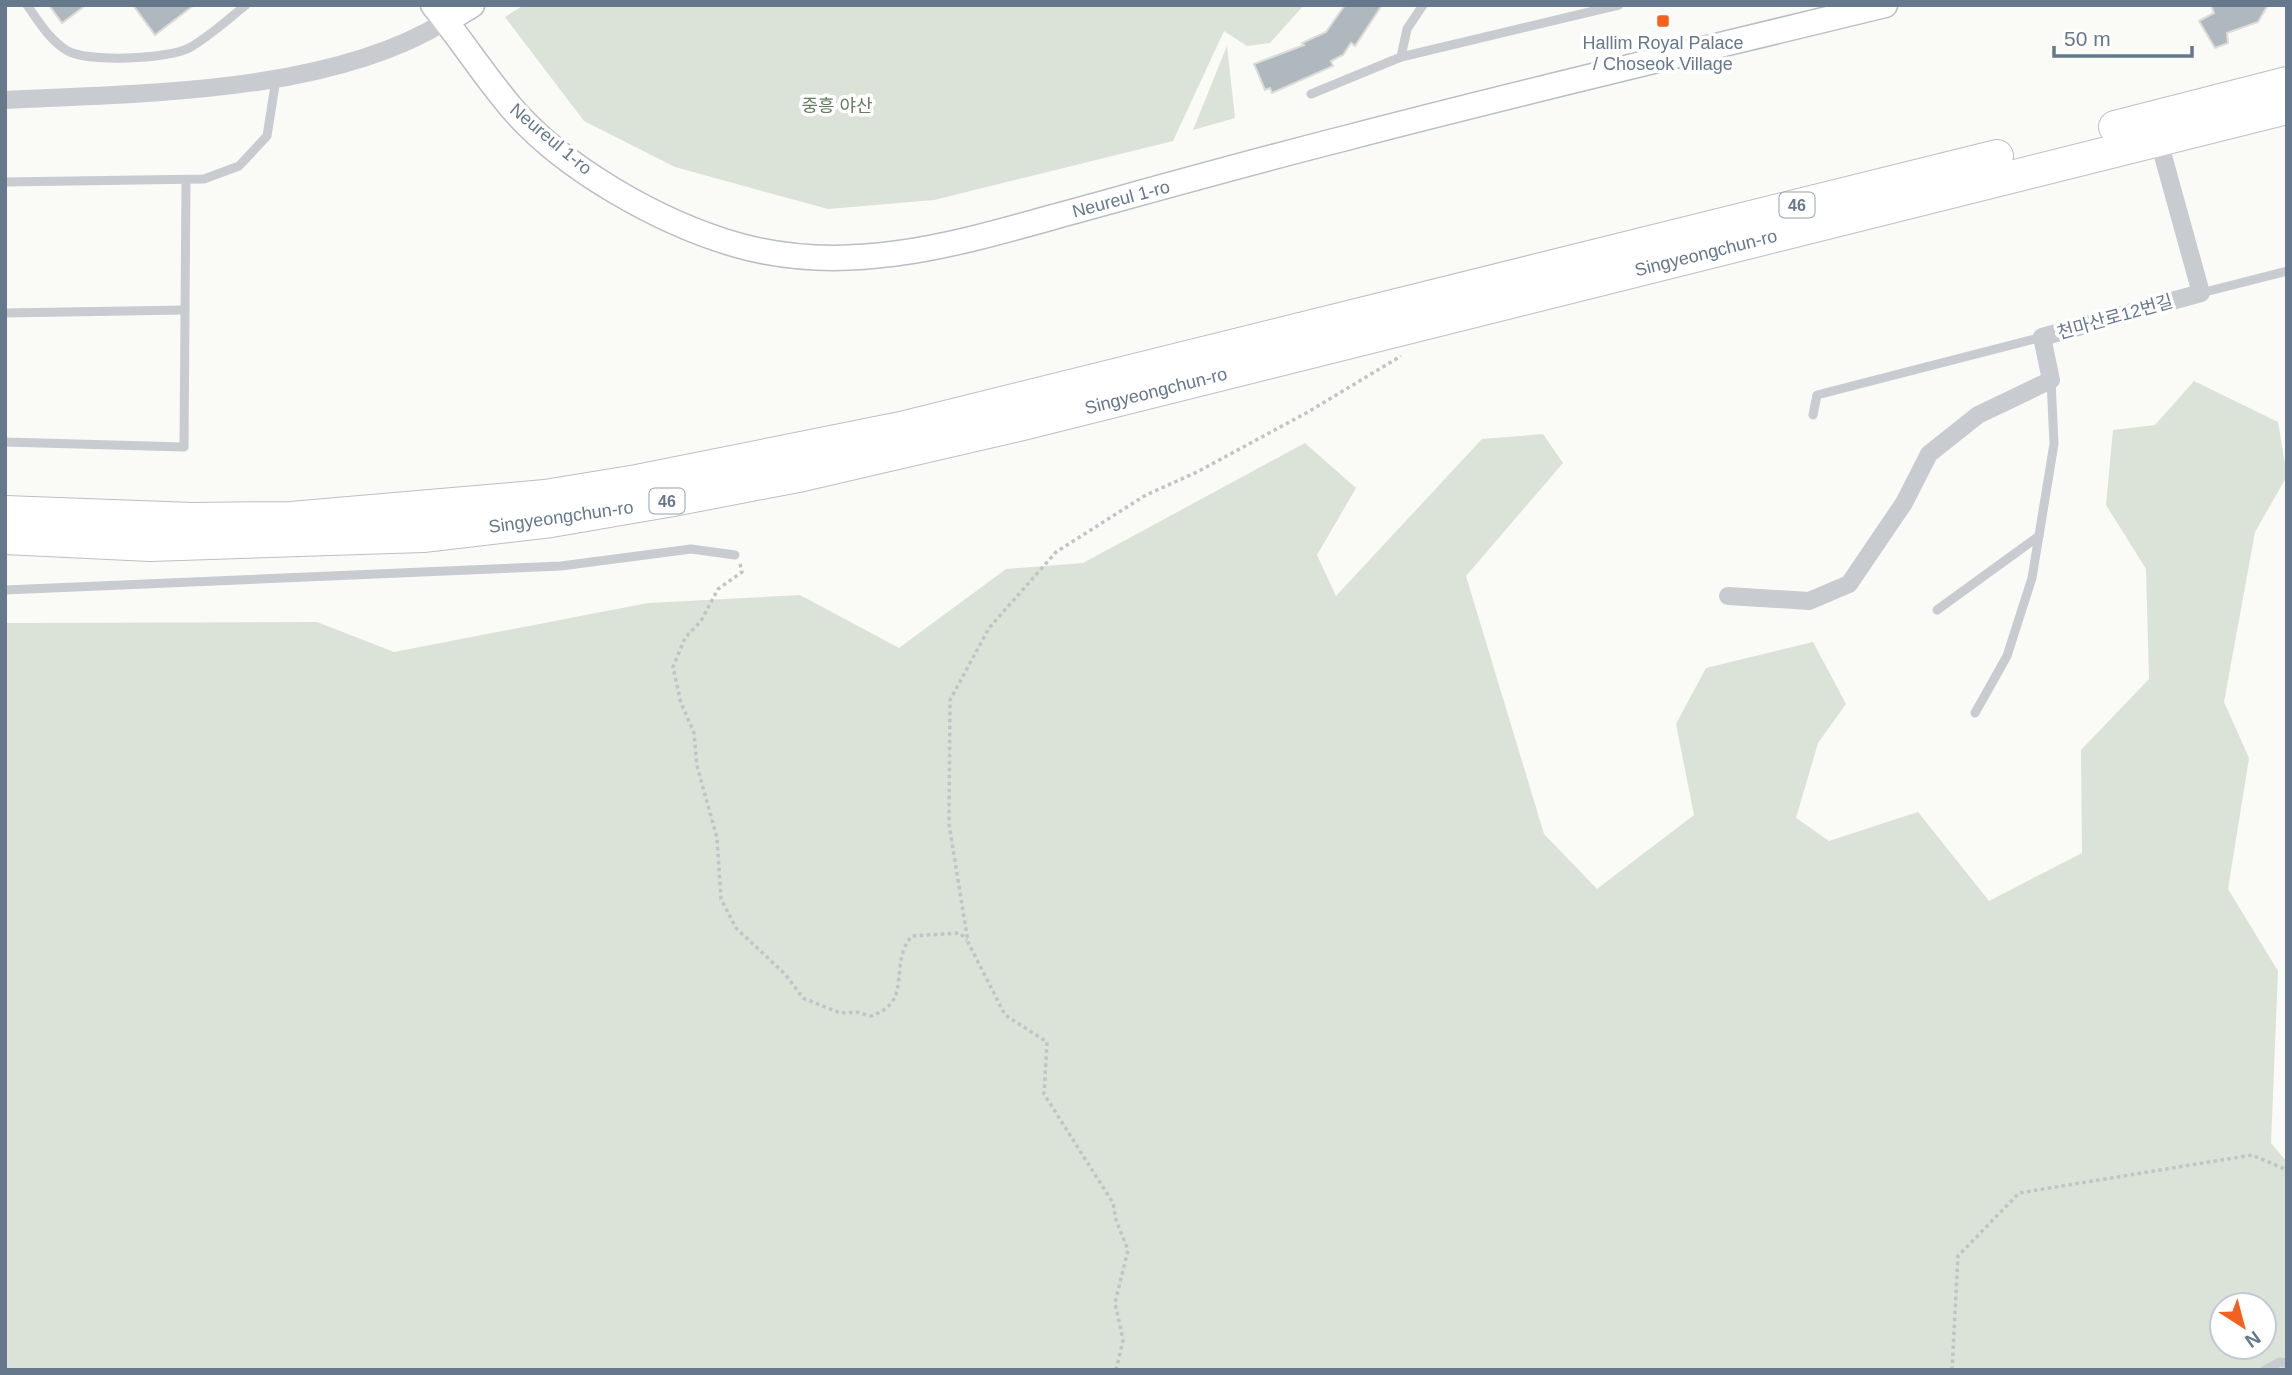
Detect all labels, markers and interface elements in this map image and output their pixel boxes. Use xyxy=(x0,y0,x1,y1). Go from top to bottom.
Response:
marker: Hallim Royal Palace / Choseok Village xyxy=(1655,13,1671,29)
scale bar xyxy=(2054,14,2192,58)
text: 50 m xyxy=(2064,27,2111,50)
place label: Hallim Royal Palace / Choseok Village xyxy=(1582,33,1744,74)
park label: 중흥 야산 xyxy=(801,96,873,116)
street label: Neureul 1-ro xyxy=(506,99,596,179)
street label: Neureul 1-ro xyxy=(1070,176,1172,222)
road number: 46 xyxy=(1780,192,1814,218)
street label: Singyeongchun-ro xyxy=(1633,226,1779,280)
street label: 천마산로12번길 xyxy=(2055,291,2175,343)
street label: Singyeongchun-ro xyxy=(1083,364,1229,418)
road number: 46 xyxy=(650,488,684,514)
street label: Singyeongchun-ro xyxy=(487,497,635,537)
north arrow xyxy=(2208,1291,2278,1361)
text: N xyxy=(2241,1327,2264,1352)

